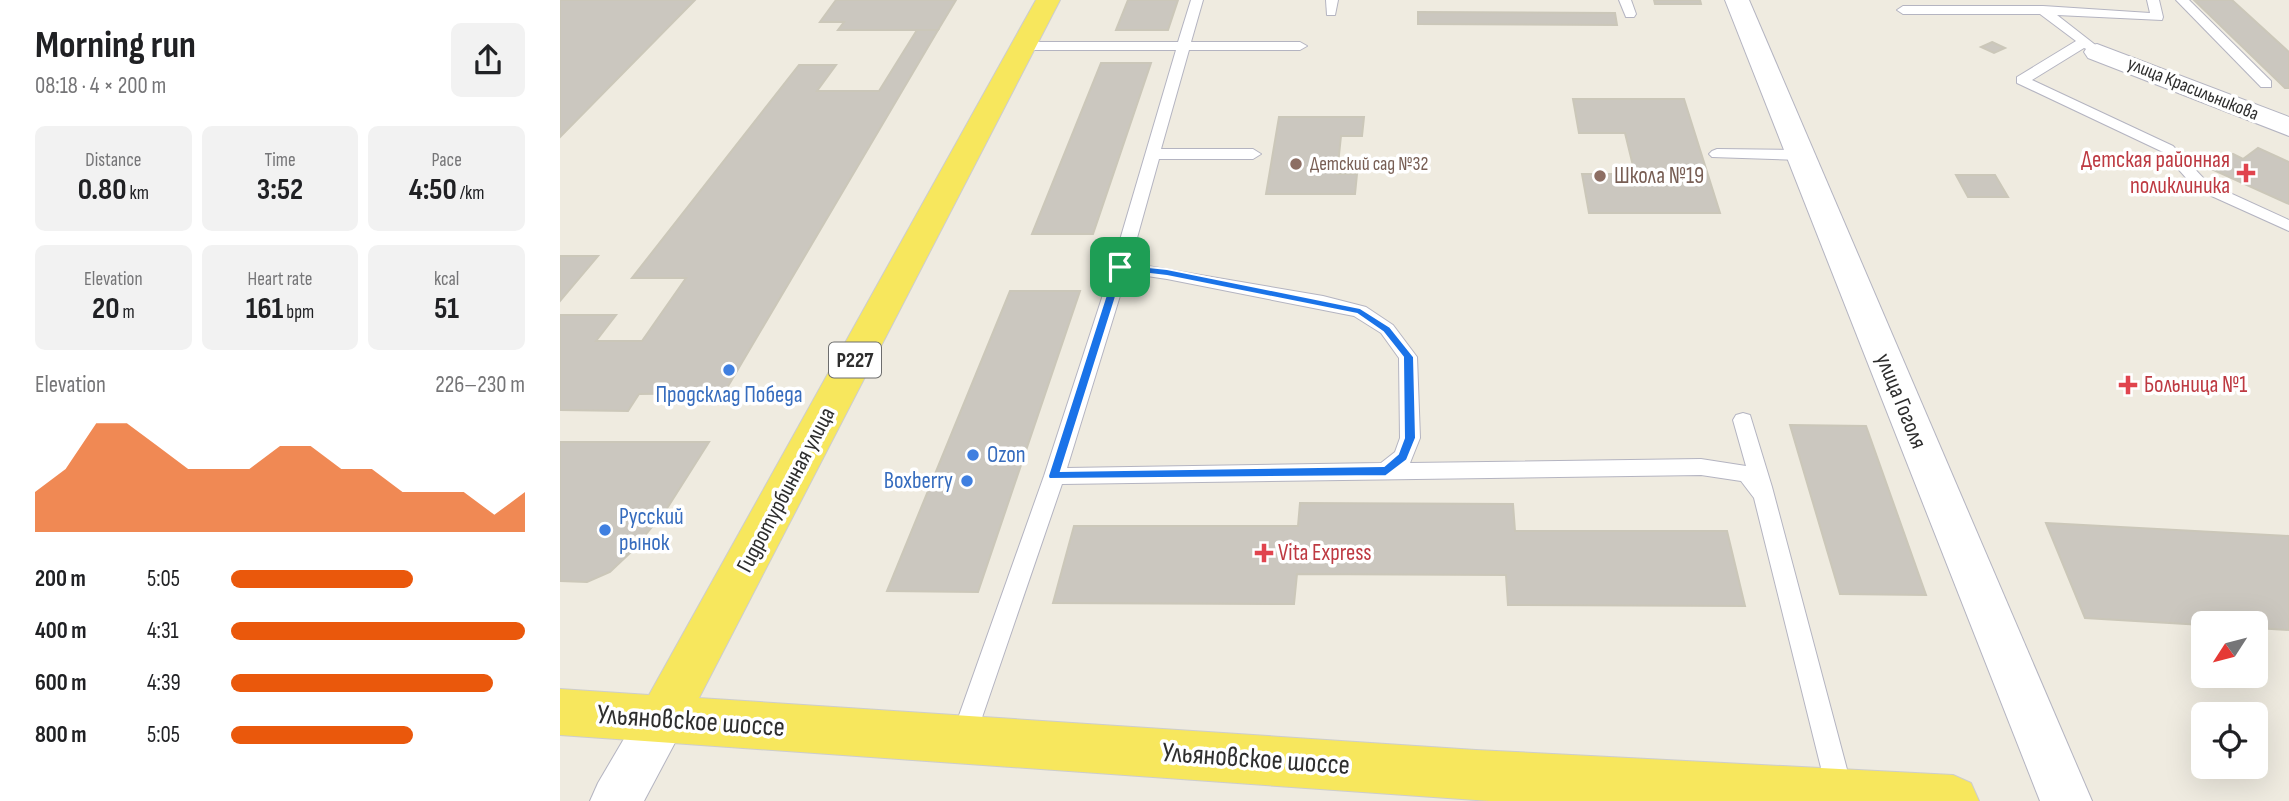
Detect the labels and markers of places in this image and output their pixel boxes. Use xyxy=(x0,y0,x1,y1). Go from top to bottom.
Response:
place label: Детская районная поликлиника xyxy=(2081,146,2230,200)
place label: Детский сад №32 xyxy=(1310,153,1428,176)
marker: Детский сад №32 xyxy=(1288,156,1304,172)
place label: Школа №19 xyxy=(1614,162,1704,190)
marker: Детская районная поликлиника xyxy=(2236,163,2256,183)
marker: Школа №19 xyxy=(1592,168,1608,184)
pin xyxy=(1090,237,1150,297)
marker: Продсклад Победа xyxy=(721,362,737,378)
place label: Больница №1 xyxy=(2144,371,2247,399)
marker: Больница №1 xyxy=(2118,375,2138,395)
place label: Продсклад Победа xyxy=(655,381,803,409)
place label: Ozon xyxy=(987,441,1026,469)
marker: Ozon xyxy=(965,447,981,463)
place label: Boxberry xyxy=(884,467,953,495)
marker: Boxberry xyxy=(959,473,975,489)
place label: Русский рынок xyxy=(619,503,684,557)
marker: Русский рынок xyxy=(597,522,613,538)
place label: Vita Express xyxy=(1278,539,1371,567)
marker: Vita Express xyxy=(1256,545,1272,561)

